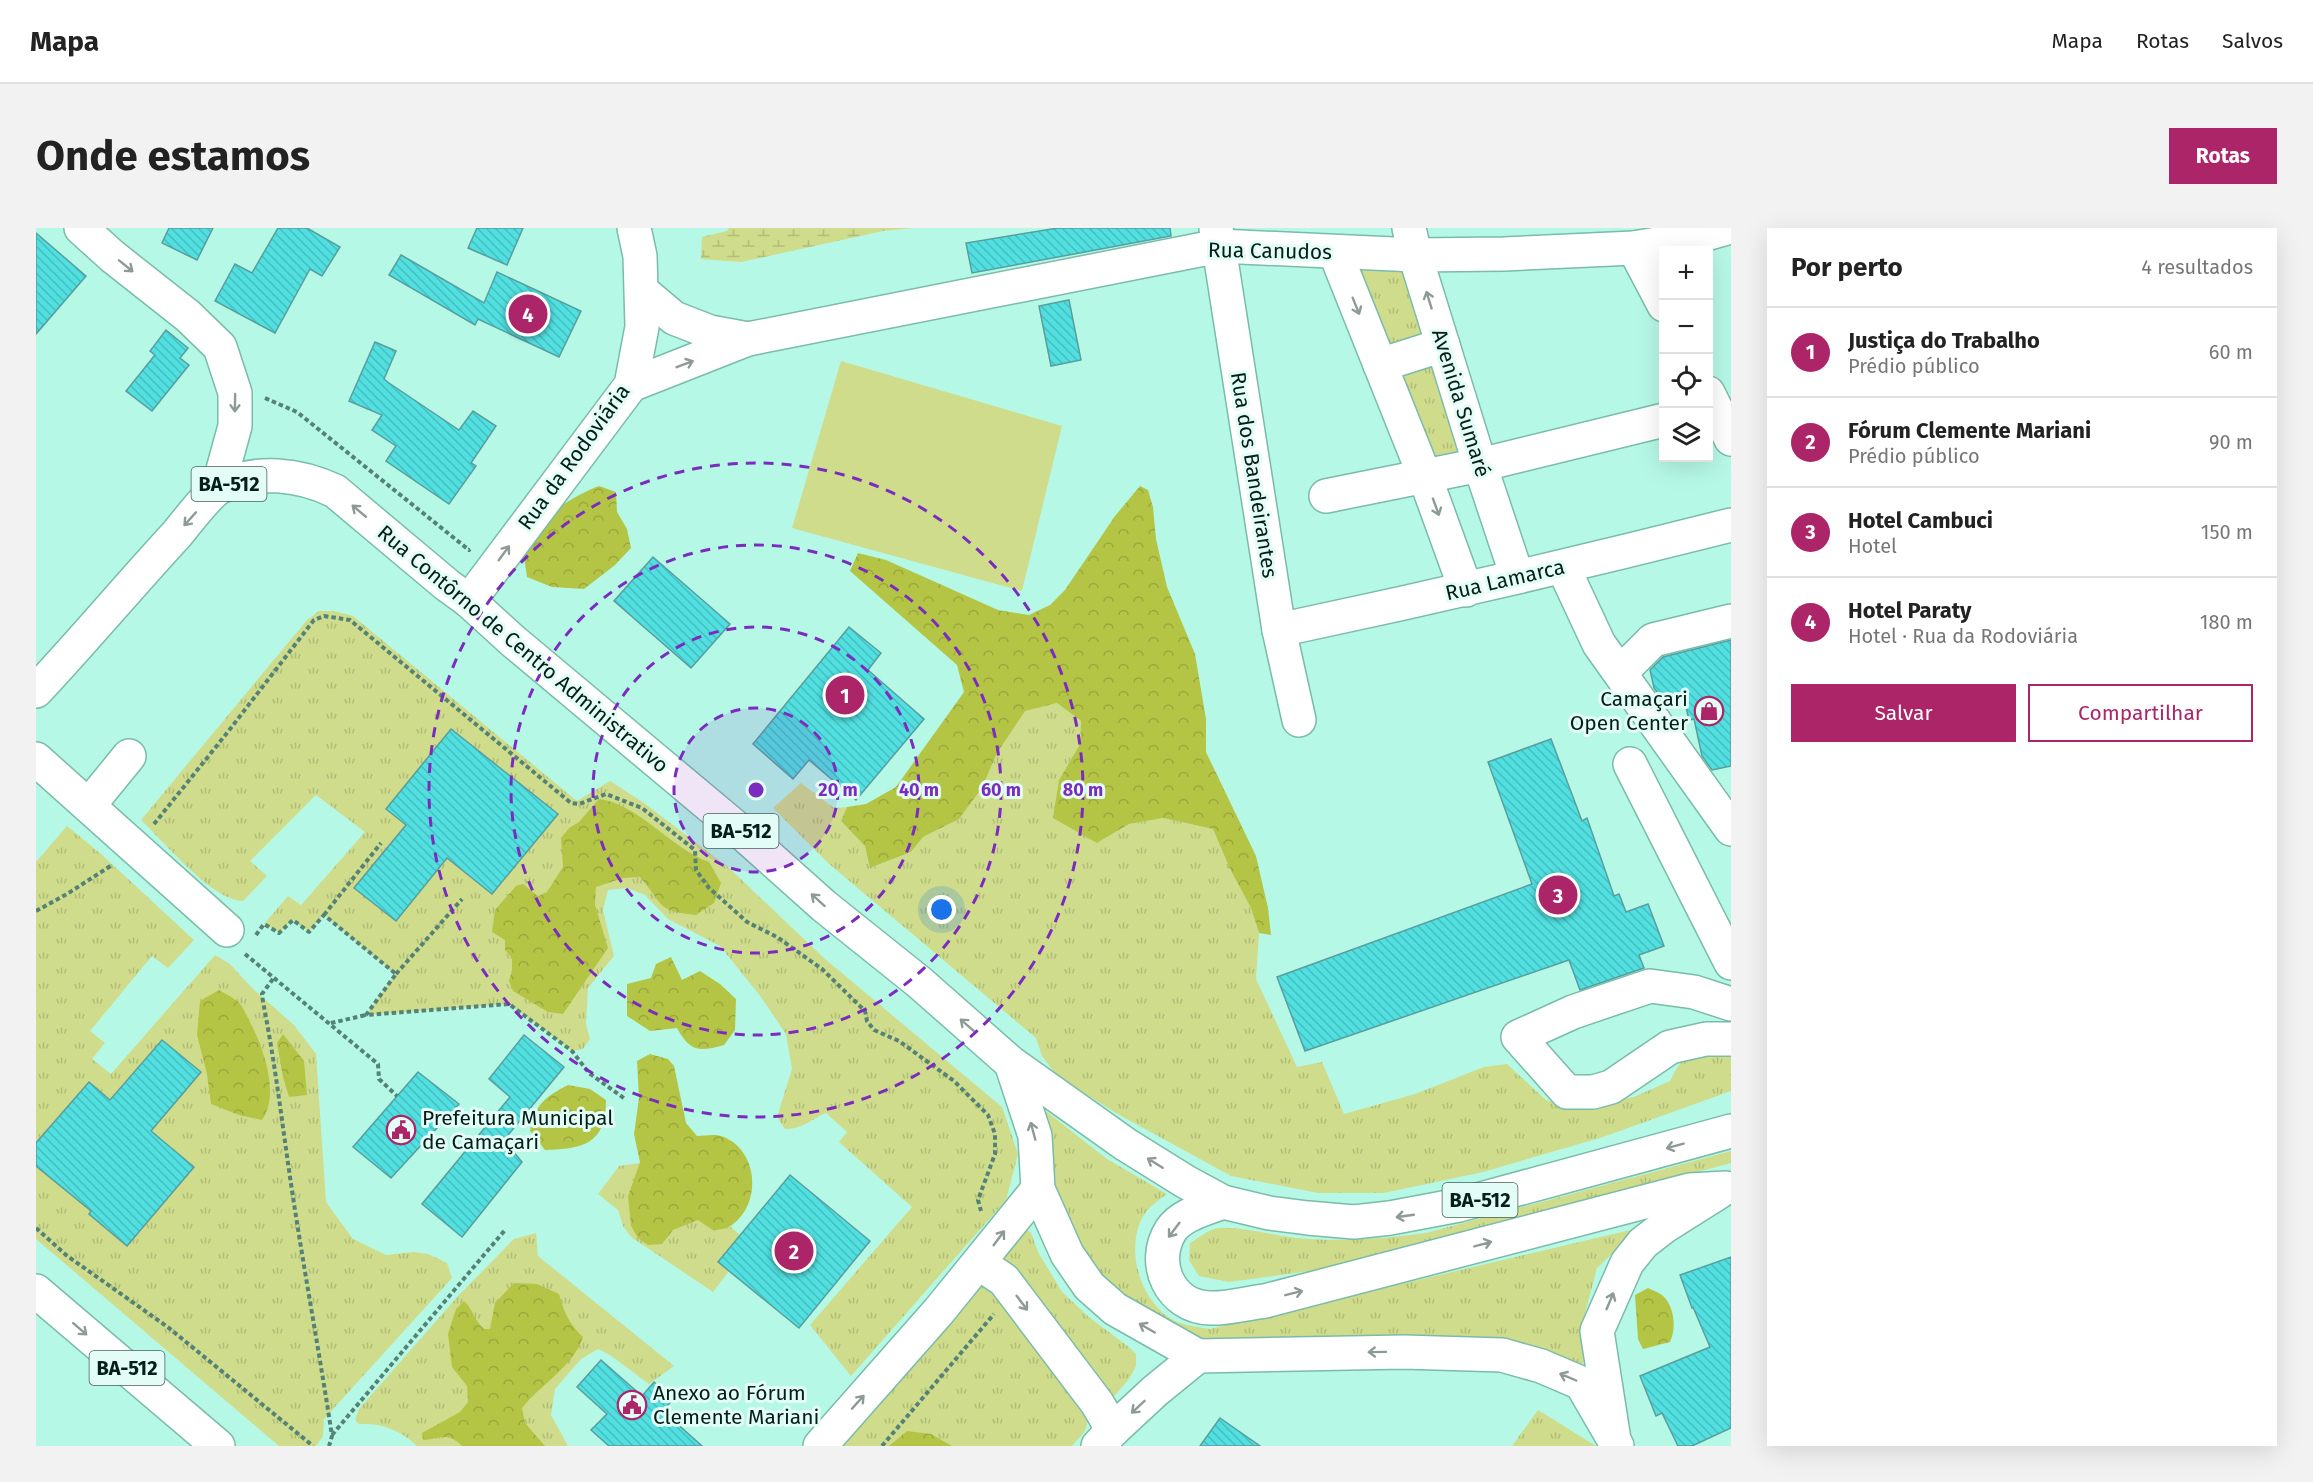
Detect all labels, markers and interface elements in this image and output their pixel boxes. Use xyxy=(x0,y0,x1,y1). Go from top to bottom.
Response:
text: Mapa xyxy=(30,25,99,58)
text: Mapa xyxy=(2052,28,2103,54)
text: Rotas xyxy=(2136,28,2189,54)
text: Salvos xyxy=(2222,28,2283,54)
button: Rotas xyxy=(2169,128,2277,184)
text: Onde estamos xyxy=(36,131,310,181)
street label: Rua Canudos xyxy=(1208,237,1332,265)
map controls xyxy=(1659,246,1713,462)
button: + xyxy=(1659,246,1713,300)
text: Por perto xyxy=(1791,252,1903,283)
text: 4 resultados xyxy=(2141,255,2253,279)
one-way arrow xyxy=(117,260,133,273)
one-way arrow xyxy=(1423,291,1434,310)
pin: 4 xyxy=(508,292,548,337)
one-way arrow xyxy=(1352,296,1363,315)
button: − xyxy=(1659,300,1713,354)
street label: Avenida Sumaré xyxy=(1426,326,1496,480)
text: Justiça do Trabalho xyxy=(1848,327,2040,354)
text: 1 xyxy=(1806,340,1815,364)
text: 60 m xyxy=(2209,340,2253,364)
button: locate xyxy=(1659,354,1713,408)
text: Prédio público xyxy=(1848,354,1980,378)
one-way arrow xyxy=(675,357,694,368)
street label: Rua dos Bandeirantes xyxy=(1225,370,1283,580)
street label: Rua da Rodoviária xyxy=(512,379,636,535)
one-way arrow xyxy=(229,393,241,413)
button: layers xyxy=(1659,408,1713,462)
text: Fórum Clemente Mariani xyxy=(1848,417,2091,444)
text: 2 xyxy=(1805,430,1816,454)
text: 90 m xyxy=(2209,430,2253,454)
text: Prédio público xyxy=(1848,444,1980,468)
road number: BA-512 xyxy=(192,467,266,501)
one-way arrow xyxy=(1431,497,1442,516)
one-way arrow xyxy=(351,504,367,517)
text: Hotel Cambuci xyxy=(1848,507,1993,534)
one-way arrow xyxy=(183,512,197,527)
street label: Rua Contôrno de Centro Administrativo xyxy=(372,519,674,779)
text: 3 xyxy=(1805,520,1816,544)
text: 150 m xyxy=(2201,520,2253,544)
text: Hotel xyxy=(1848,534,1897,558)
one-way arrow xyxy=(498,546,510,562)
street label: Rua Lamarca xyxy=(1443,554,1567,606)
text: Hotel Paraty xyxy=(1848,597,1972,624)
text: 4 xyxy=(1805,610,1816,634)
text: 180 m xyxy=(2200,610,2253,634)
text: Hotel · Rua da Rodoviária xyxy=(1848,624,2078,648)
pin: 1 xyxy=(826,672,864,718)
button: Salvar xyxy=(1791,684,2016,742)
button: Compartilhar xyxy=(2028,684,2253,742)
place label: Camaçari Open Center xyxy=(1570,686,1688,736)
shop icon: Camaçari Open Center xyxy=(1693,695,1725,727)
text: 20 m xyxy=(818,779,858,801)
text: 40 m xyxy=(899,779,939,801)
text: 60 m xyxy=(981,779,1021,801)
text: 80 m xyxy=(1063,779,1103,801)
centre of rings xyxy=(746,780,766,800)
road number: BA-512 xyxy=(704,814,778,848)
pin: 3 xyxy=(1538,872,1577,918)
one-way arrow xyxy=(810,893,825,907)
your location xyxy=(927,895,956,924)
one-way arrow xyxy=(960,1018,975,1032)
place label: Prefeitura Municipal de Camaçari xyxy=(422,1105,613,1155)
public building icon: Prefeitura Municipal de Camaçari xyxy=(385,1114,417,1146)
one-way arrow xyxy=(1026,1122,1038,1141)
one-way arrow xyxy=(1665,1141,1684,1152)
one-way arrow xyxy=(1147,1156,1164,1168)
road number: BA-512 xyxy=(1442,1183,1518,1217)
one-way arrow xyxy=(1395,1210,1415,1221)
one-way arrow xyxy=(1168,1222,1181,1238)
pin: 2 xyxy=(774,1228,813,1274)
one-way arrow xyxy=(992,1230,1005,1246)
one-way arrow xyxy=(1473,1238,1492,1250)
one-way arrow xyxy=(1284,1287,1303,1299)
one-way arrow xyxy=(1604,1293,1616,1311)
one-way arrow xyxy=(1015,1294,1028,1310)
one-way arrow xyxy=(1139,1321,1156,1333)
one-way arrow xyxy=(72,1322,87,1336)
one-way arrow xyxy=(1368,1347,1388,1358)
road number: BA-512 xyxy=(90,1351,164,1385)
one-way arrow xyxy=(1560,1371,1578,1383)
place label: Anexo ao Fórum Clemente Mariani xyxy=(653,1380,820,1430)
public building icon: Anexo ao Fórum Clemente Mariani xyxy=(616,1389,648,1421)
one-way arrow xyxy=(851,1395,865,1410)
one-way arrow xyxy=(1130,1400,1145,1414)

